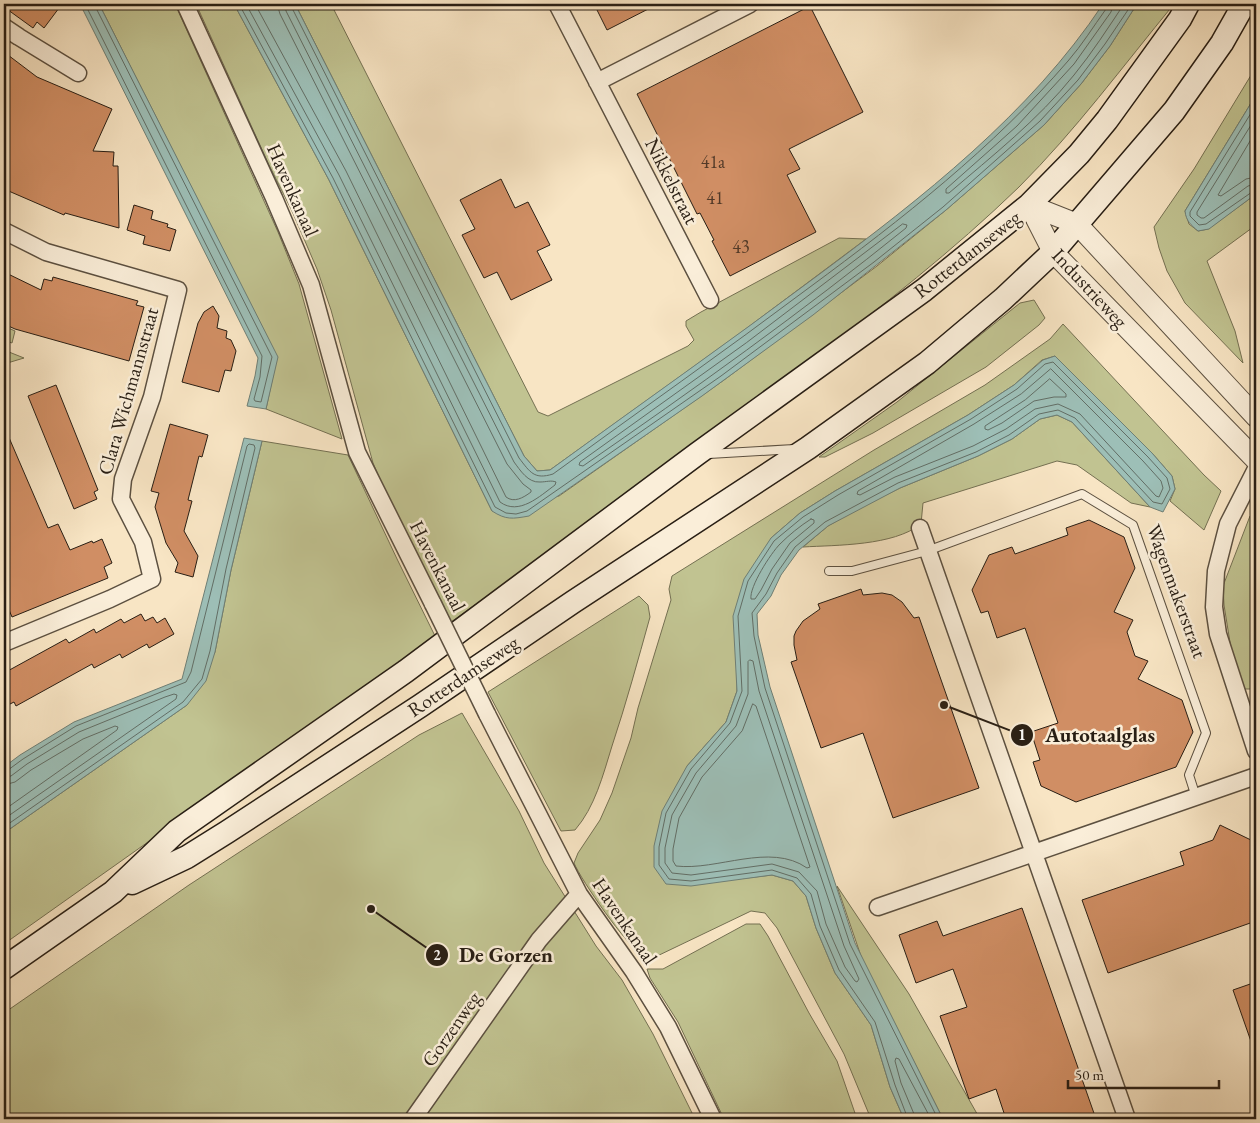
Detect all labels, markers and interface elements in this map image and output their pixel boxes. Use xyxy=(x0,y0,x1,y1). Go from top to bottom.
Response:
street label: Nikkelstraat xyxy=(639,133,705,229)
street label: Havenkanaal xyxy=(261,139,325,241)
house number: 41a xyxy=(701,150,726,173)
house number: 41 xyxy=(706,186,724,209)
street label: Rotterdamseweg xyxy=(908,204,1026,304)
house number: 43 xyxy=(732,235,750,258)
street label: Industrieweg xyxy=(1046,243,1134,334)
street label: Clara Wichmannstraat xyxy=(92,303,165,478)
street label: Havenkanaal xyxy=(404,516,472,616)
street label: Wagenmakerstraat xyxy=(1141,521,1213,662)
street label: Rotterdamseweg xyxy=(402,629,524,723)
callout: Autotaalglas xyxy=(1010,717,1165,753)
text: Autotaalglas xyxy=(1044,721,1155,748)
text: 1 xyxy=(1018,725,1026,744)
street label: Havenkanaal xyxy=(587,873,664,970)
callout: De Gorzen xyxy=(424,937,563,973)
text: De Gorzen xyxy=(459,941,553,968)
text: 2 xyxy=(433,945,441,964)
street label: Gorzenweg xyxy=(416,986,487,1072)
scale bar xyxy=(1068,1058,1219,1090)
text: 50 m xyxy=(1075,1065,1104,1084)

